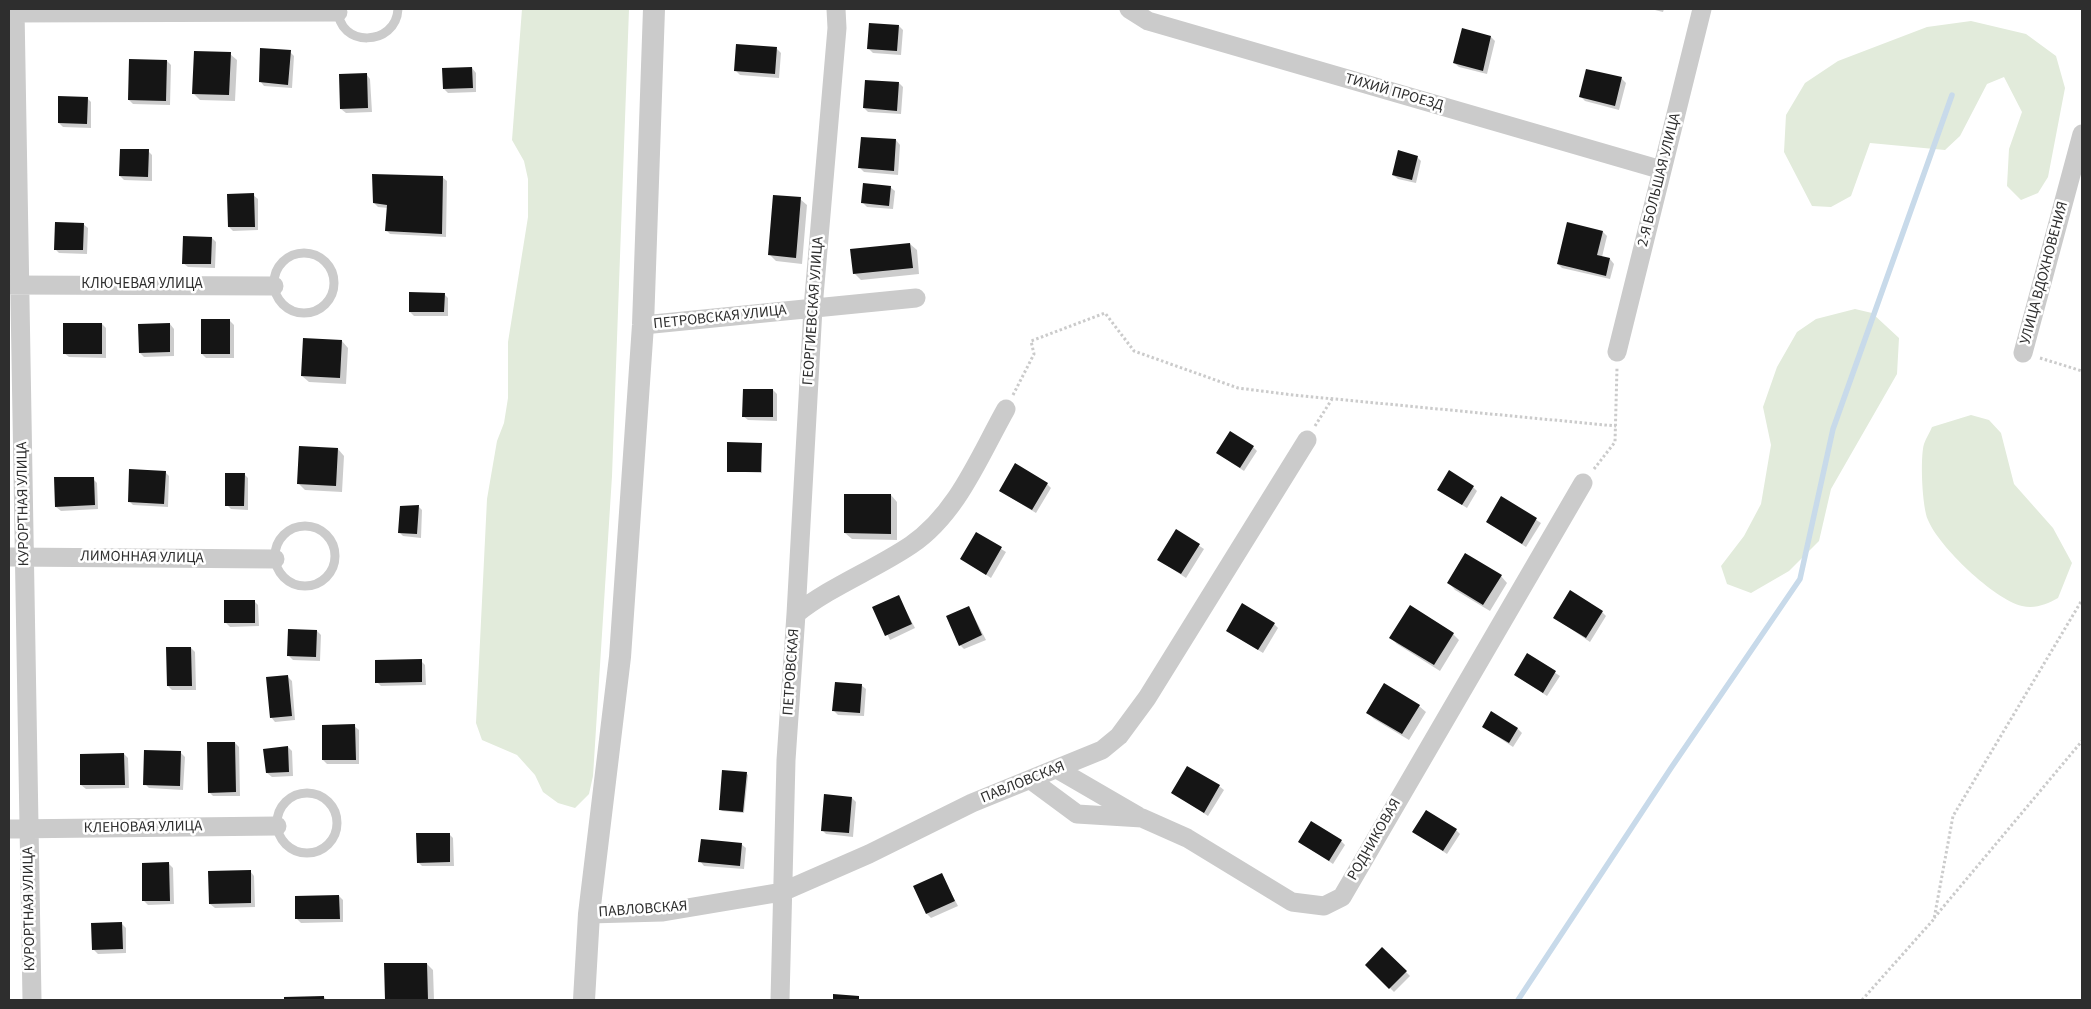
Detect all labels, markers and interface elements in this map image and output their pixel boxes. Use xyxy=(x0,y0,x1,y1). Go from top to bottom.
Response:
street label: ТИХИЙ ПРОЕЗД xyxy=(1343,70,1445,116)
street label: 2-Я БОЛЬШАЯ УЛИЦА xyxy=(1635,111,1685,249)
street label: УЛИЦА ВДОХНОВЕНИЯ xyxy=(2017,200,2073,346)
street label: ГЕОРГИЕВСКАЯ УЛИЦА xyxy=(800,236,828,386)
street label: КЛЮЧЕВАЯ УЛИЦА xyxy=(81,276,203,294)
street label: ПЕТРОВСКАЯ УЛИЦА xyxy=(652,302,788,334)
street label: КУРОРТНАЯ УЛИЦА xyxy=(14,442,34,566)
street label: ЛИМОННАЯ УЛИЦА xyxy=(80,548,204,568)
street label: ПЕТРОВСКАЯ xyxy=(780,628,804,716)
street label: ПАВЛОВСКАЯ xyxy=(978,758,1068,808)
street label: РОДНИКОВАЯ xyxy=(1344,796,1406,884)
street label: КЛЕНОВАЯ УЛИЦА xyxy=(84,818,202,838)
street label: КУРОРТНАЯ УЛИЦА xyxy=(20,847,40,971)
street label: ПАВЛОВСКАЯ xyxy=(598,898,688,922)

